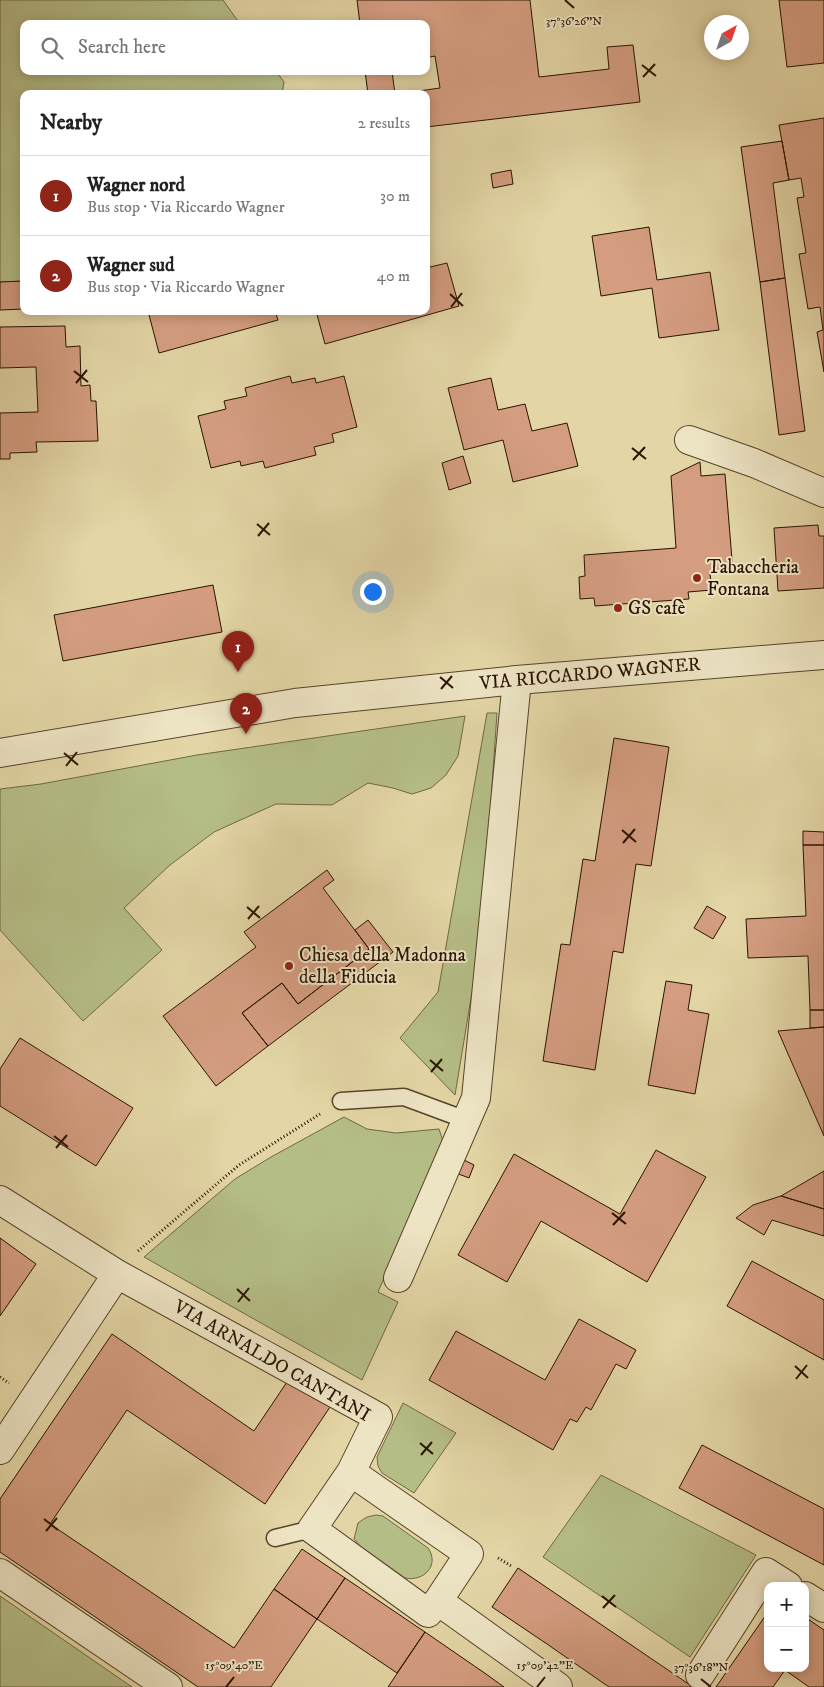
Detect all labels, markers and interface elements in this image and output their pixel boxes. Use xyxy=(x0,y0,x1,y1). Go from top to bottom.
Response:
text: 37°36'26"N xyxy=(546,14,602,29)
north arrow xyxy=(704,15,749,60)
search box xyxy=(20,20,430,75)
icon: search xyxy=(38,34,66,62)
text: Search here xyxy=(78,36,166,59)
text: Nearby xyxy=(40,110,102,136)
text: 2 results xyxy=(358,113,410,133)
text: Wagner nord xyxy=(87,174,185,197)
text: 1 xyxy=(53,186,59,206)
text: 30 m xyxy=(380,186,410,206)
text: Bus stop · Via Riccardo Wagner xyxy=(87,197,285,217)
text: Wagner sud xyxy=(87,254,174,277)
text: 2 xyxy=(52,266,60,286)
text: 40 m xyxy=(377,266,410,286)
text: Bus stop · Via Riccardo Wagner xyxy=(87,277,285,297)
place label: Tabaccheria Fontana xyxy=(707,556,799,601)
marker: Tabaccheria Fontana xyxy=(691,572,703,584)
your location xyxy=(360,579,386,605)
place label: GS cafè xyxy=(628,597,686,620)
marker: GS cafè xyxy=(612,602,624,614)
pin: 1 xyxy=(222,631,254,672)
street label: VIA RICCARDO WAGNER xyxy=(478,653,702,695)
pin: 2 xyxy=(230,693,262,734)
place label: Chiesa della Madonna della Fiducia xyxy=(299,944,466,989)
marker: Chiesa della Madonna della Fiducia xyxy=(283,960,295,972)
street label: VIA ARNALDO CANTANI xyxy=(169,1295,375,1427)
map controls xyxy=(764,1582,809,1672)
button: + xyxy=(764,1582,809,1627)
button: − xyxy=(764,1627,809,1672)
text: 15°09'40"E xyxy=(205,1658,263,1673)
text: 15°09'42"E xyxy=(517,1658,574,1673)
text: 37°36'18"N xyxy=(674,1660,728,1675)

